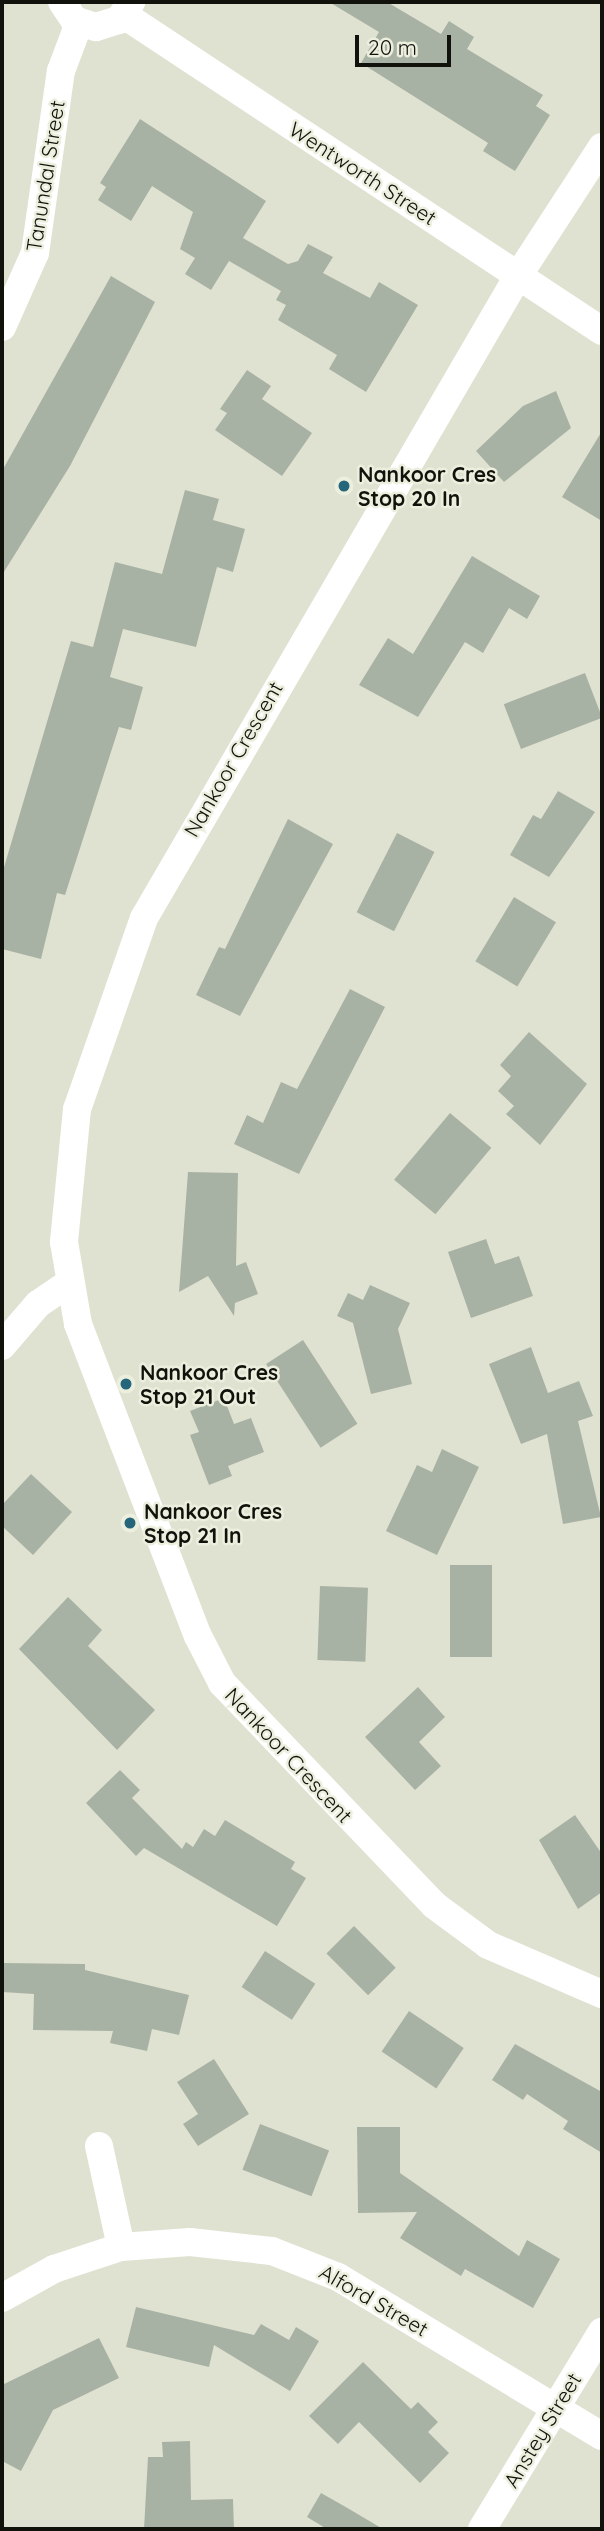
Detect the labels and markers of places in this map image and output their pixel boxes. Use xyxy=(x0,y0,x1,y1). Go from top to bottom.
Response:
place label: Nankoor Cres Stop 20 In xyxy=(358,461,496,511)
marker: Nankoor Cres Stop 20 In xyxy=(336,478,352,494)
place label: Nankoor Cres Stop 21 Out xyxy=(140,1359,278,1409)
marker: Nankoor Cres Stop 21 Out xyxy=(118,1376,134,1392)
place label: Nankoor Cres Stop 21 In xyxy=(144,1498,282,1548)
marker: Nankoor Cres Stop 21 In xyxy=(122,1515,138,1531)

